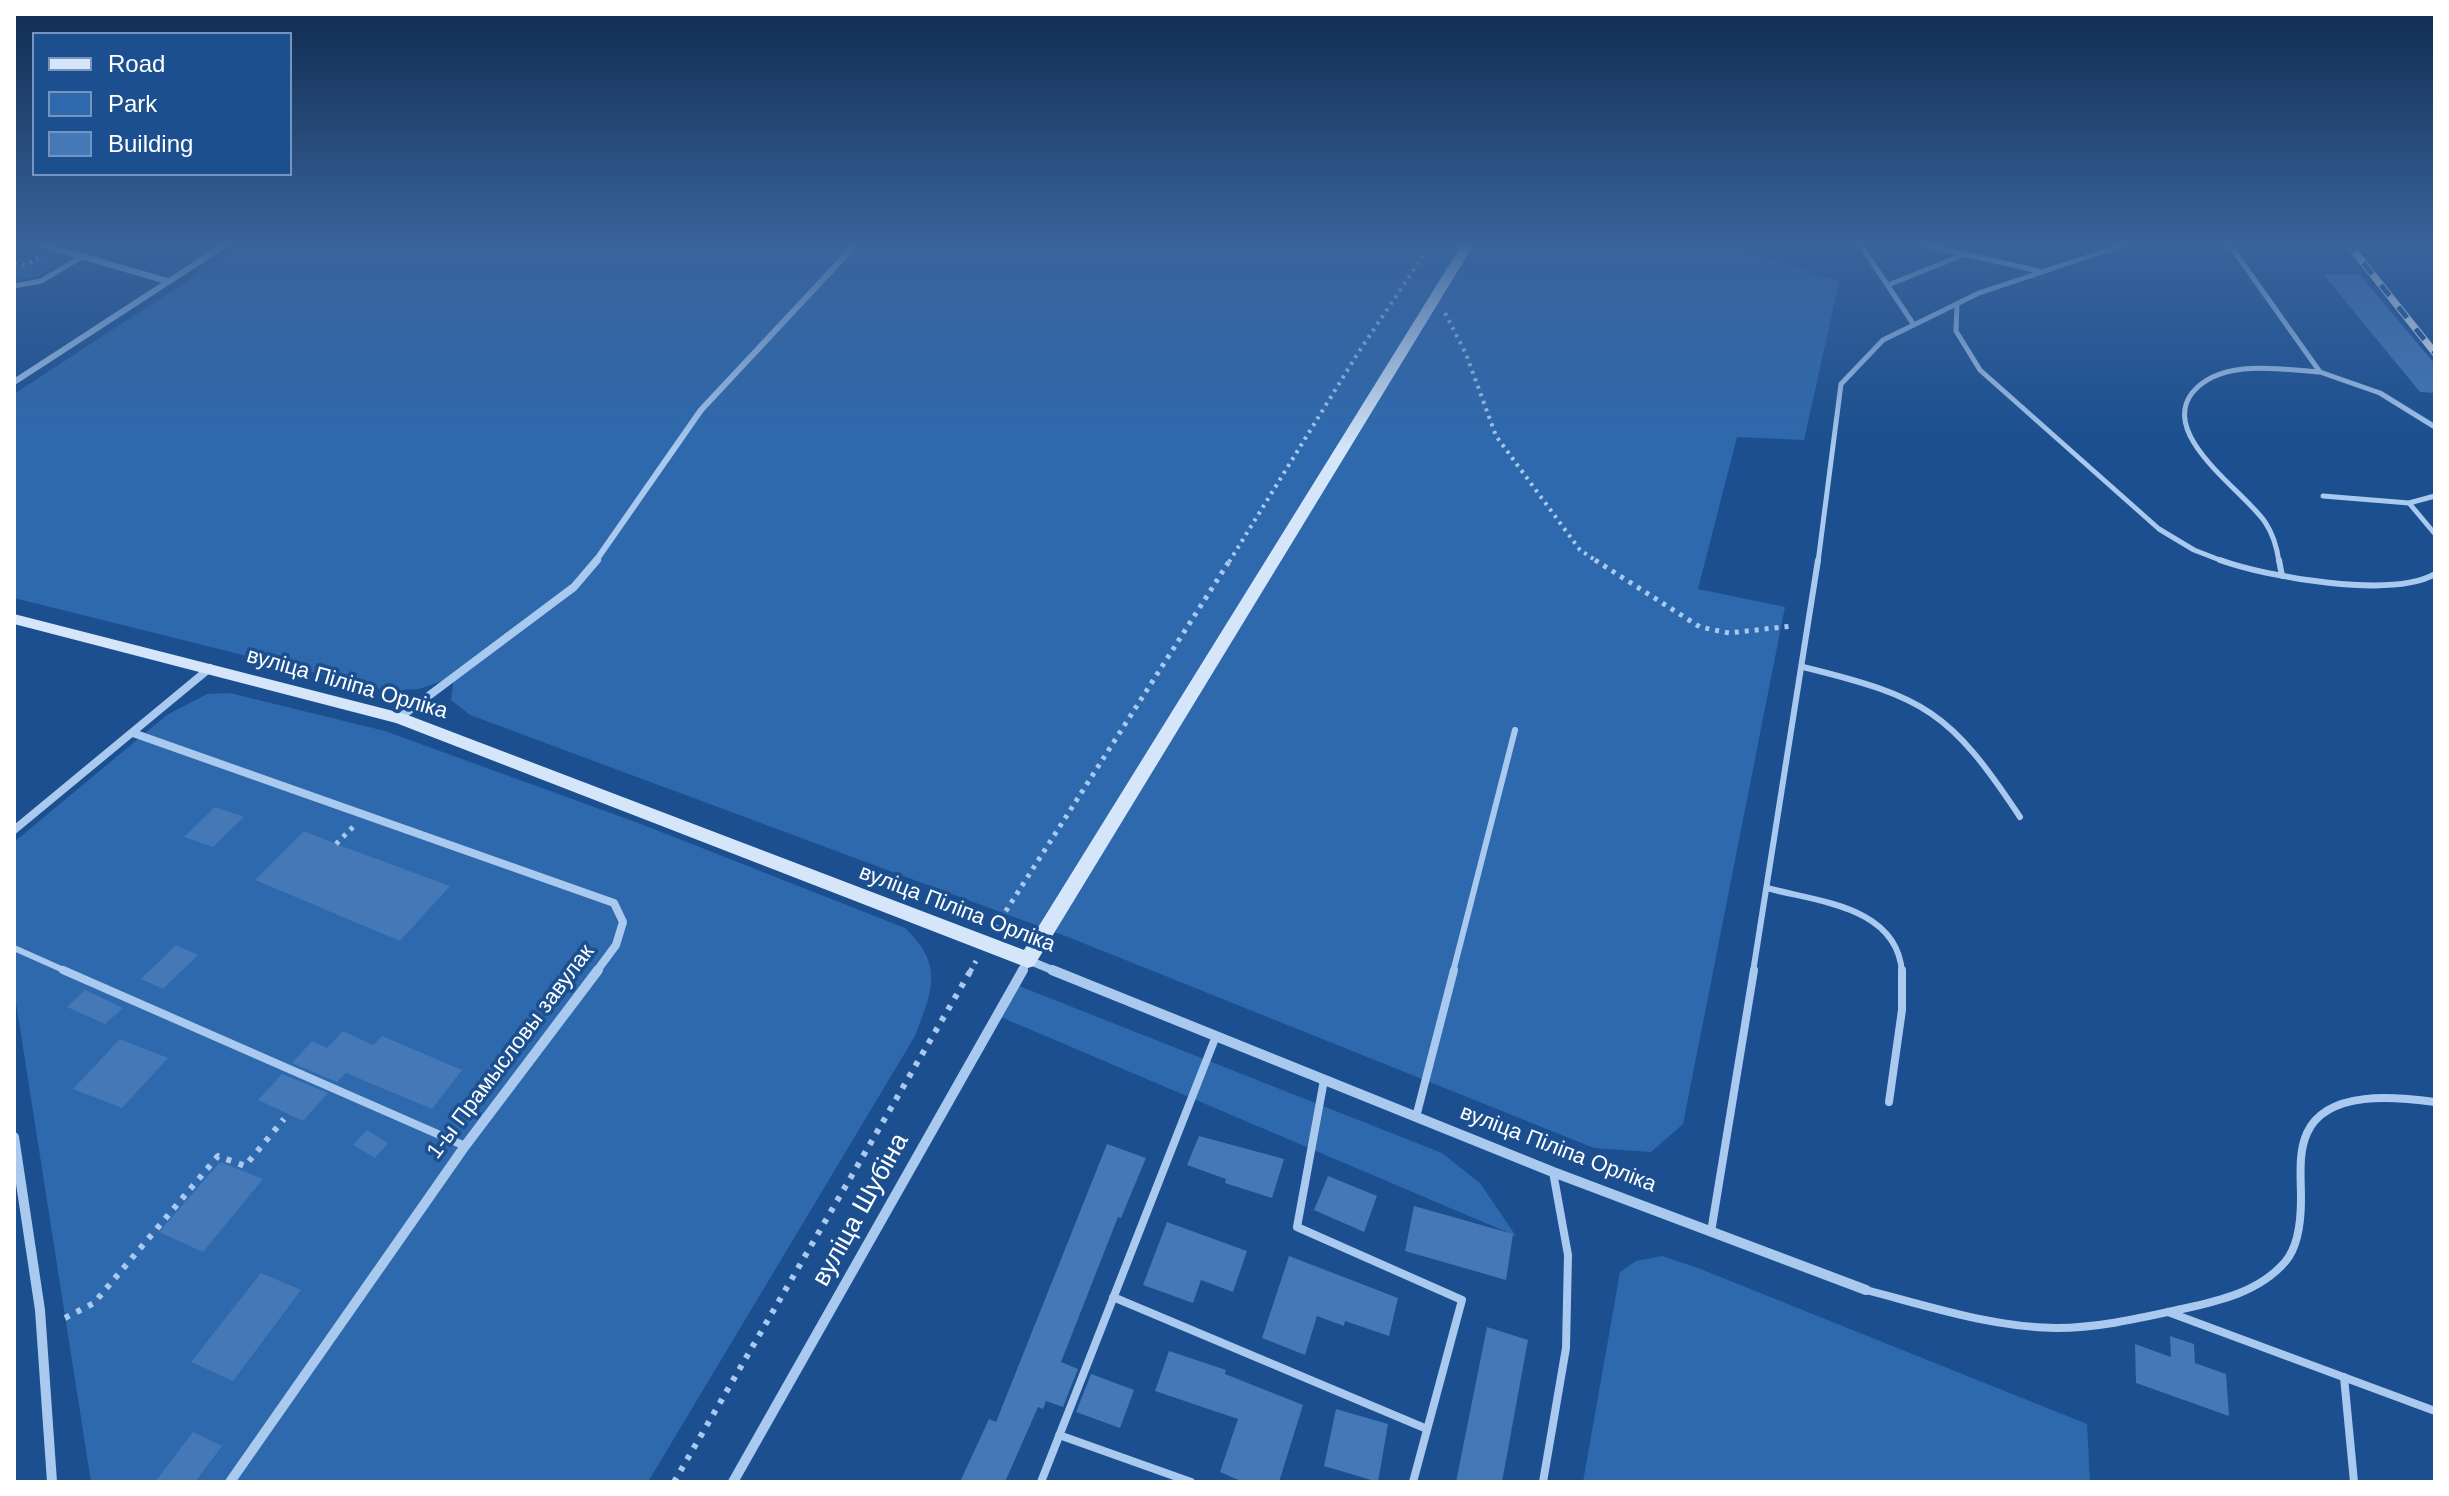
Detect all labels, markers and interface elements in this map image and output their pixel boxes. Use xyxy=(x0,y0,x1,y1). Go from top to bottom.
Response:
legend xyxy=(32,32,292,176)
text: Road xyxy=(108,50,165,77)
text: Park xyxy=(108,90,157,117)
text: Building xyxy=(108,130,193,157)
street label: вуліца Піліпа Орліка xyxy=(244,643,450,725)
street label: вуліца Піліпа Орліка xyxy=(855,859,1059,959)
street label: 1-ы Прамысловы завулак xyxy=(422,940,600,1164)
street label: вуліца Піліпа Орліка xyxy=(1456,1099,1660,1199)
street label: вуліца Шубіна xyxy=(806,1128,916,1292)

